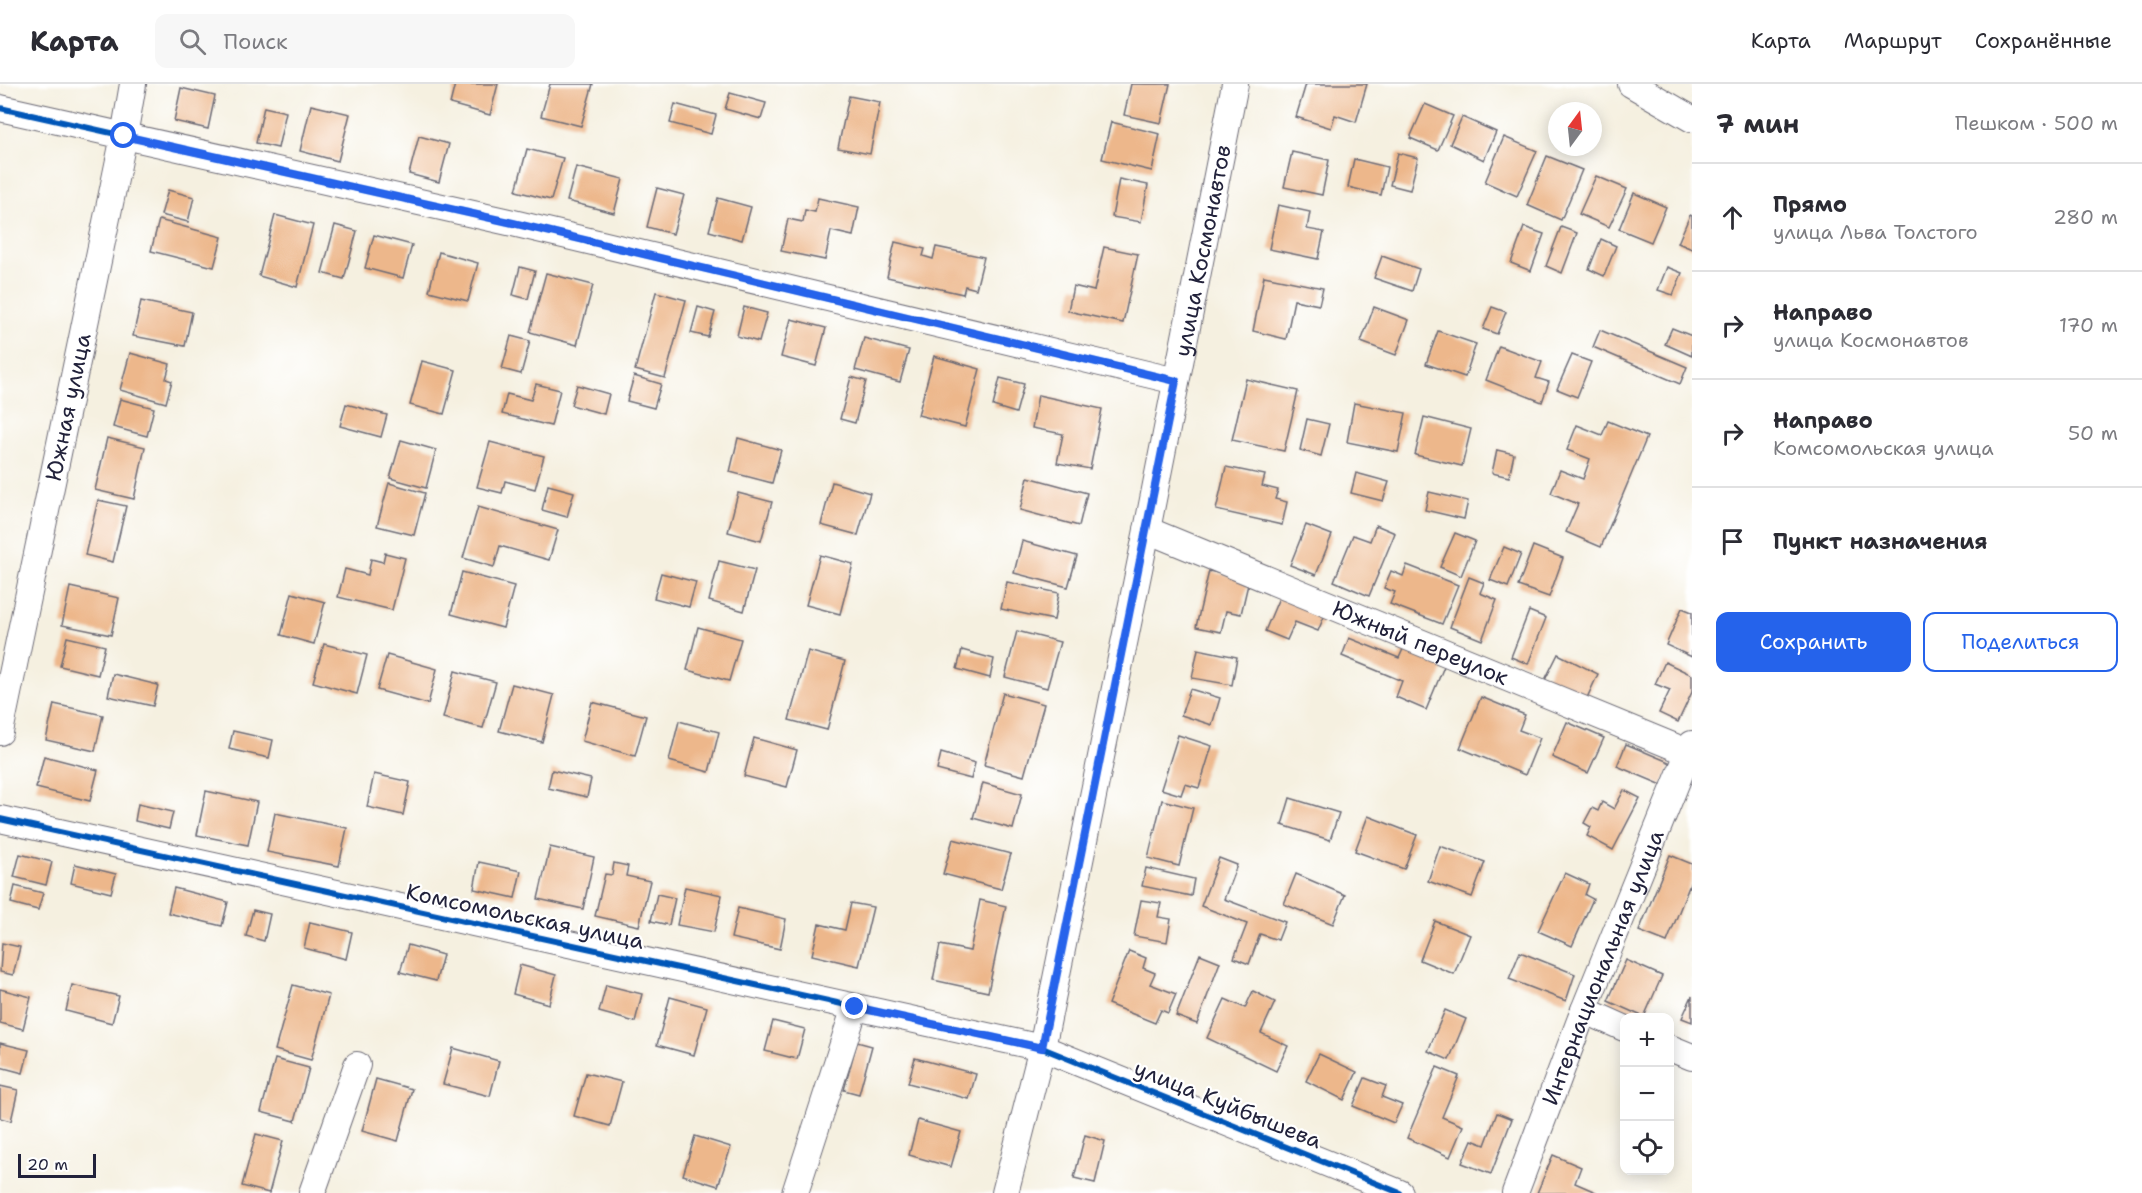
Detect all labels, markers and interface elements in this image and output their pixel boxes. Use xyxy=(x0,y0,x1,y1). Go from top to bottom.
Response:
search box xyxy=(155,14,575,68)
text: Карта xyxy=(30,22,119,60)
icon: search xyxy=(176,25,209,58)
text: Поиск xyxy=(224,27,288,56)
text: Карта xyxy=(1751,27,1811,55)
text: Маршрут xyxy=(1844,27,1942,55)
text: Сохранённые xyxy=(1975,27,2112,55)
north arrow xyxy=(1548,102,1602,156)
text: 7 мин xyxy=(1716,106,1799,141)
text: Пешком · 500 m xyxy=(1955,110,2118,136)
route start xyxy=(110,122,136,148)
street label: улица Космонавтов xyxy=(1168,142,1238,359)
text: Прямо xyxy=(1773,190,1847,219)
icon: ahead xyxy=(1716,201,1749,234)
text: 280 m xyxy=(2053,204,2118,230)
text: улица Льва Толстого xyxy=(1773,219,1978,245)
text: Направо xyxy=(1773,298,1873,327)
icon: right xyxy=(1716,309,1749,342)
text: 170 m xyxy=(2059,312,2118,338)
text: улица Космонавтов xyxy=(1773,327,1969,353)
street label: Южная улица xyxy=(39,330,98,483)
text: Направо xyxy=(1773,406,1873,435)
icon: right xyxy=(1716,417,1749,450)
text: 50 m xyxy=(2068,420,2118,446)
text: Комсомольская улица xyxy=(1773,435,1994,461)
icon: arrive xyxy=(1716,525,1749,558)
text: Пункт назначения xyxy=(1773,527,1987,556)
street label: Южный переулок xyxy=(1328,594,1513,692)
button: Сохранить xyxy=(1716,612,1911,672)
button: Поделиться xyxy=(1923,612,2118,672)
street label: Интернациональная улица xyxy=(1535,825,1671,1109)
street label: Комсомольская улица xyxy=(403,877,647,956)
route end xyxy=(841,993,867,1019)
map controls xyxy=(1620,1013,1674,1175)
button: + xyxy=(1620,1013,1674,1067)
street label: улица Куйбышева xyxy=(1130,1054,1326,1155)
button: − xyxy=(1620,1067,1674,1121)
button: locate xyxy=(1620,1121,1674,1175)
scale bar xyxy=(18,1151,96,1178)
text: 20 m xyxy=(27,1154,68,1175)

